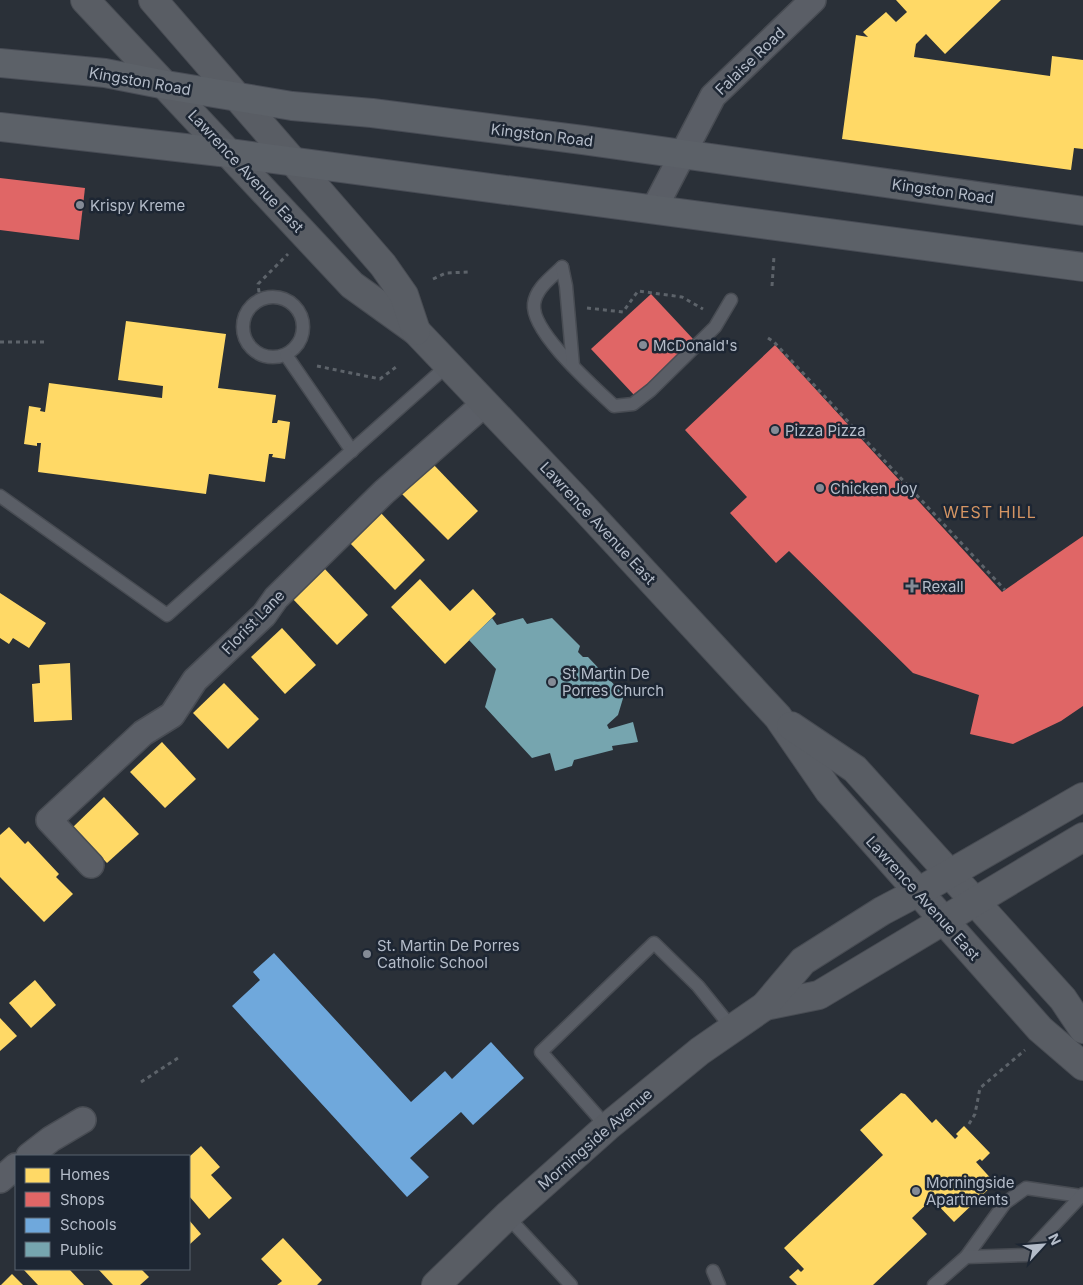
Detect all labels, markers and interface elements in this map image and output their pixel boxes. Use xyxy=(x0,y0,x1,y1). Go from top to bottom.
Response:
street label: Falaise Road xyxy=(711,23,789,99)
street label: Kingston Road xyxy=(88,63,192,99)
street label: Lawrence Avenue East xyxy=(184,106,308,236)
street label: Kingston Road xyxy=(490,119,594,151)
street label: Kingston Road xyxy=(891,174,995,208)
place label: Krispy Kreme xyxy=(90,196,185,215)
marker: Krispy Kreme xyxy=(74,199,86,211)
place label: McDonald's xyxy=(653,336,738,355)
marker: McDonald's xyxy=(637,339,649,351)
place label: Pizza Pizza xyxy=(785,421,866,440)
marker: Pizza Pizza xyxy=(769,424,781,436)
street label: Lawrence Avenue East xyxy=(536,458,660,588)
place label: Chicken Joy xyxy=(830,479,918,498)
marker: Chicken Joy xyxy=(814,482,826,494)
district label: WEST HILL xyxy=(943,502,1037,522)
place label: Rexall xyxy=(922,577,964,596)
marker: Rexall xyxy=(906,580,918,592)
street label: Florist Lane xyxy=(217,586,289,658)
place label: St Martin De Porres Church xyxy=(562,664,664,700)
marker: St Martin De Porres Church xyxy=(546,676,558,688)
street label: Lawrence Avenue East xyxy=(862,832,984,964)
place label: St. Martin De Porres Catholic School xyxy=(377,936,520,972)
marker: St. Martin De Porres Catholic School xyxy=(361,948,373,960)
street label: Morningside Avenue xyxy=(534,1084,656,1194)
legend xyxy=(15,1155,190,1270)
text: Homes xyxy=(60,1165,110,1184)
place label: Morningside Apartments xyxy=(926,1173,1014,1209)
marker: Morningside Apartments xyxy=(910,1185,922,1197)
text: Shops xyxy=(60,1190,105,1209)
text: Schools xyxy=(60,1215,117,1234)
north arrow xyxy=(1018,1220,1068,1270)
text: N xyxy=(1045,1231,1065,1248)
text: Public xyxy=(60,1240,103,1259)

